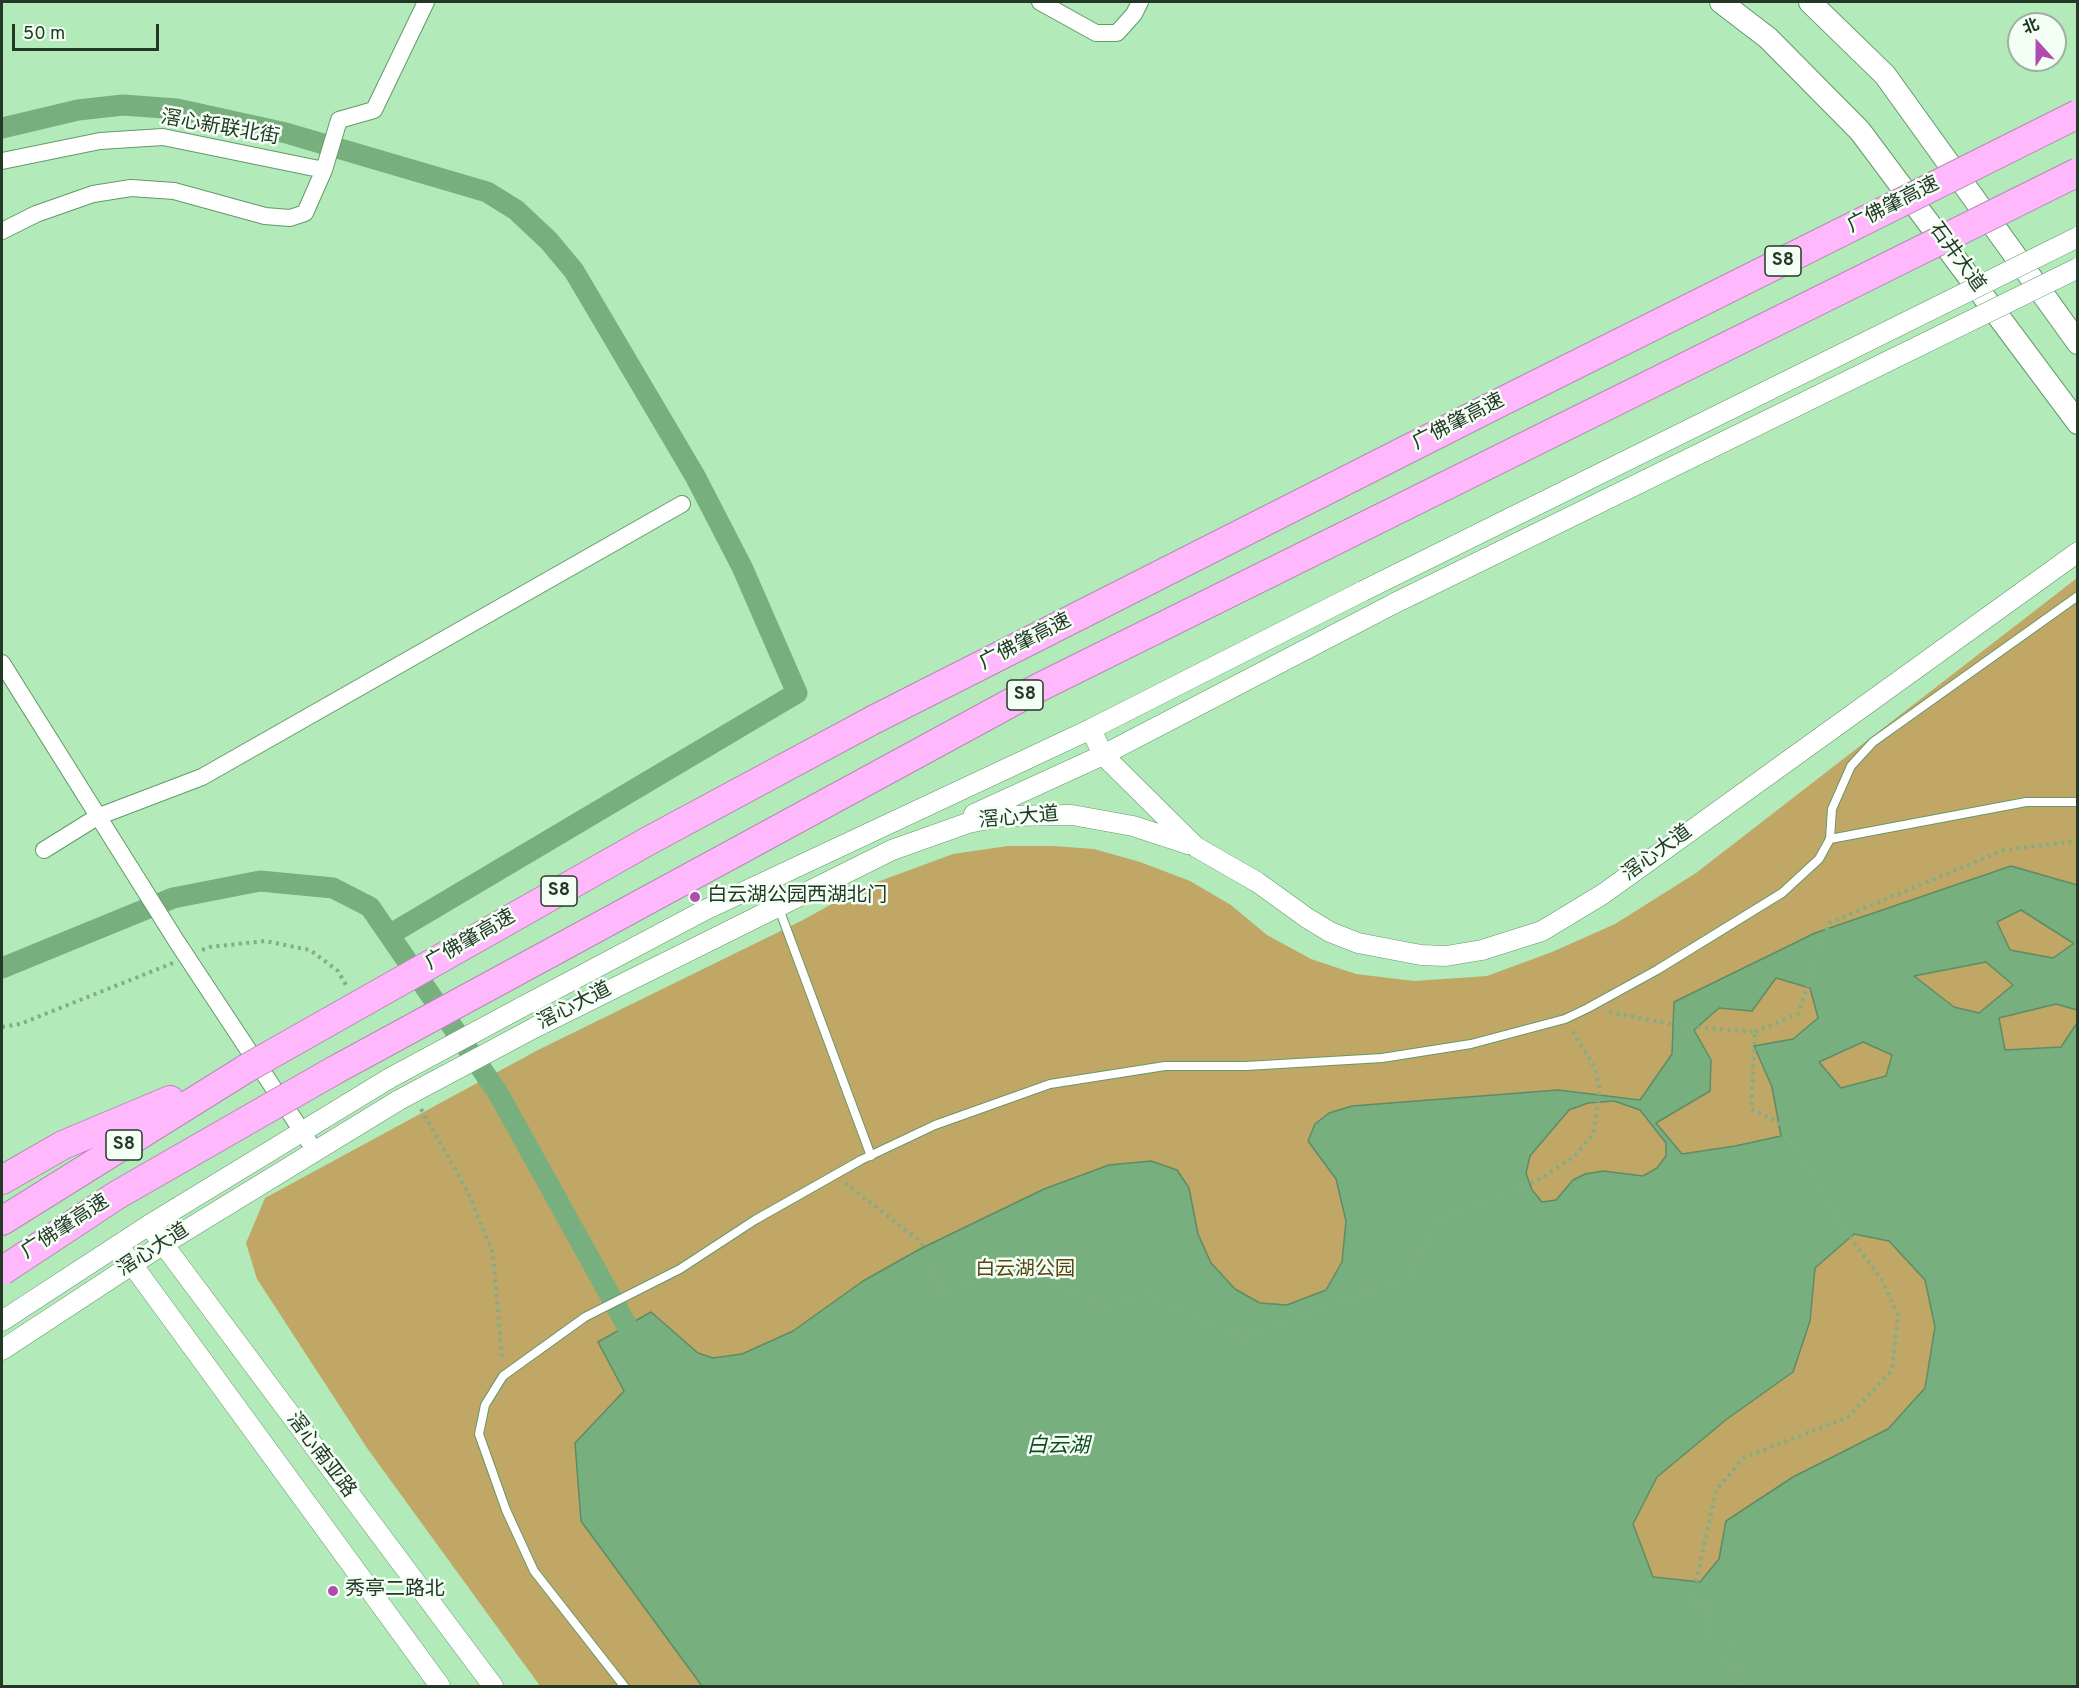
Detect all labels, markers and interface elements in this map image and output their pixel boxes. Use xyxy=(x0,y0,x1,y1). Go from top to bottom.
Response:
scale bar xyxy=(15,12,162,50)
north arrow xyxy=(2007,12,2067,72)
text: 北 xyxy=(2020,15,2042,39)
text: 50 m xyxy=(23,23,65,46)
street label: 滘心新联北街 xyxy=(159,107,281,151)
street label: 广佛肇高速 xyxy=(1844,173,1944,239)
street label: 石井大道 xyxy=(1923,219,1989,297)
road number: S8 xyxy=(1765,246,1801,276)
street label: 广佛肇高速 xyxy=(1409,390,1509,456)
street label: 广佛肇高速 xyxy=(976,610,1076,676)
road number: S8 xyxy=(1007,680,1043,710)
street label: 滘心大道 xyxy=(978,804,1060,834)
street label: 滘心大道 xyxy=(1619,821,1697,887)
road number: S8 xyxy=(541,876,577,906)
place label: 白云湖公园西湖北门 xyxy=(707,885,887,909)
marker: 白云湖公园西湖北门 xyxy=(688,890,702,904)
street label: 广佛肇高速 xyxy=(422,906,520,976)
street label: 滘心大道 xyxy=(534,978,616,1036)
road number: S8 xyxy=(106,1130,142,1160)
street label: 广佛肇高速 xyxy=(18,1191,114,1265)
street label: 滘心大道 xyxy=(114,1219,194,1283)
park label: 白云湖公园 xyxy=(975,1259,1075,1283)
street label: 滘心南亚路 xyxy=(280,1409,360,1503)
water label: 白云湖 xyxy=(1027,1435,1089,1461)
place label: 秀亭二路北 xyxy=(345,1579,445,1603)
marker: 秀亭二路北 xyxy=(326,1584,340,1598)

